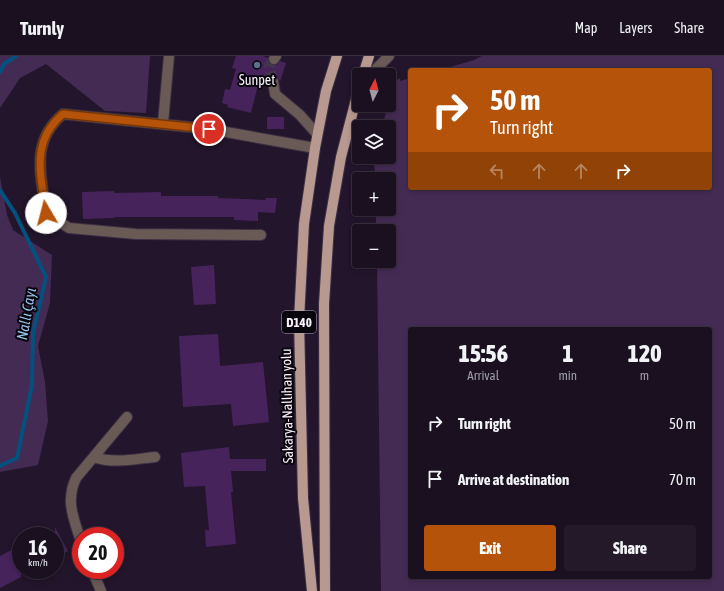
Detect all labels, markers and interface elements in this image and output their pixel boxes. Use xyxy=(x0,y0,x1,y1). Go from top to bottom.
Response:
text: Turnly xyxy=(20,17,64,39)
text: Map xyxy=(575,20,597,36)
text: Layers xyxy=(619,20,652,36)
text: Share xyxy=(674,20,704,36)
marker: Sunpet xyxy=(252,60,262,70)
north arrow xyxy=(352,68,396,112)
map controls xyxy=(352,68,396,268)
place label: Sunpet xyxy=(239,72,275,88)
icon: right xyxy=(424,84,476,136)
text: 50 m xyxy=(490,84,540,116)
pin xyxy=(192,112,226,146)
text: Turn right xyxy=(490,117,553,138)
icon: arrive xyxy=(198,118,220,140)
button: layers xyxy=(352,120,396,164)
icon: left xyxy=(486,160,508,182)
icon: ahead xyxy=(528,160,550,182)
icon: ahead xyxy=(570,160,592,182)
icon: right xyxy=(612,160,634,182)
button: + xyxy=(352,172,396,216)
position arrow xyxy=(25,192,67,234)
button: − xyxy=(352,224,396,268)
water label: Nallı Çayı xyxy=(13,286,39,341)
road number: D140 xyxy=(282,311,316,333)
text: 15:56 xyxy=(459,340,508,367)
text: 1 xyxy=(562,340,573,367)
text: 120 xyxy=(628,340,661,367)
street label: Sakarya-Nallıhan yolu xyxy=(278,348,296,464)
text: Arrival xyxy=(467,368,499,383)
text: min xyxy=(558,368,577,383)
text: m xyxy=(640,368,649,383)
icon: right xyxy=(424,412,446,434)
text: Turn right xyxy=(458,415,511,432)
text: 50 m xyxy=(669,415,696,432)
icon: arrive xyxy=(424,468,446,490)
text: Arrive at destination xyxy=(458,471,569,488)
text: 70 m xyxy=(669,471,696,488)
button: Exit xyxy=(424,525,556,571)
button: Share xyxy=(564,525,696,571)
speed limit sign: 20 xyxy=(72,527,124,579)
text: 16 xyxy=(29,536,47,559)
text: km/h xyxy=(28,557,48,568)

